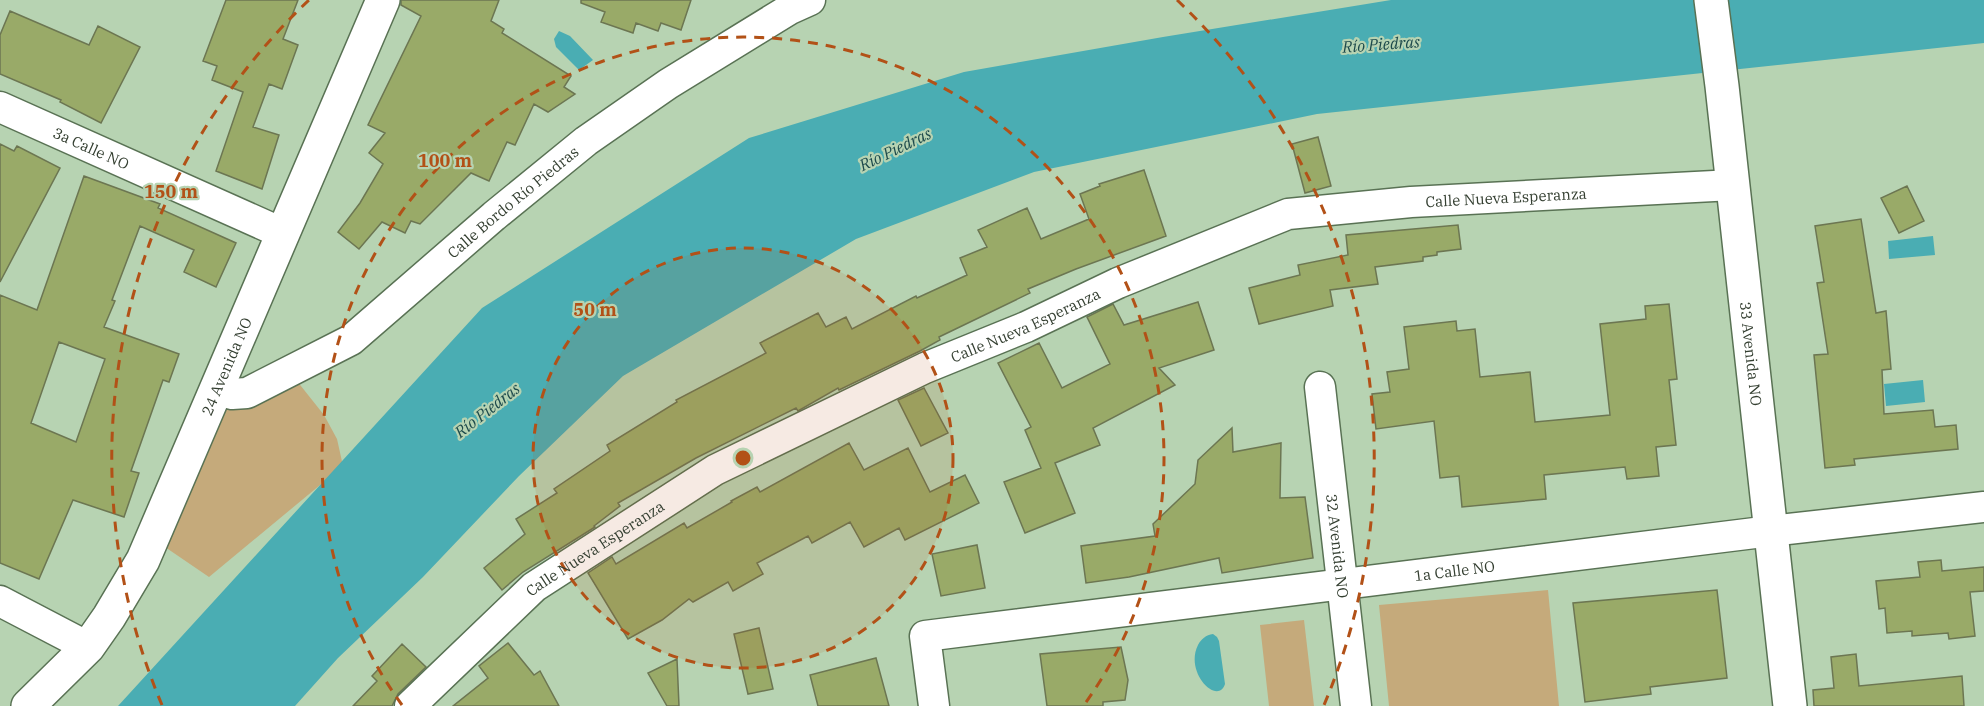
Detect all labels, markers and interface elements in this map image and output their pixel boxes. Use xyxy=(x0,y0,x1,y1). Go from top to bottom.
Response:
water label: Río Piedras xyxy=(1341,31,1420,57)
street label: 3a Calle NO xyxy=(50,123,132,173)
water label: Río Piedras xyxy=(855,123,934,175)
street label: Calle Bordo Río Piedras xyxy=(443,142,582,262)
text: 100 m xyxy=(418,149,473,172)
text: 150 m xyxy=(144,180,199,203)
street label: Calle Nueva Esperanza xyxy=(1425,183,1587,211)
street label: Calle Nueva Esperanza xyxy=(948,284,1103,366)
text: 50 m xyxy=(573,298,617,321)
street label: 33 Avenida NO xyxy=(1736,301,1767,407)
street label: 24 Avenida NO xyxy=(197,314,255,418)
water label: Río Piedras xyxy=(450,378,524,442)
centre of rings xyxy=(733,448,753,468)
street label: 32 Avenida NO xyxy=(1323,493,1353,599)
street label: Calle Nueva Esperanza xyxy=(521,496,668,600)
street label: 1a Calle NO xyxy=(1413,556,1496,585)

